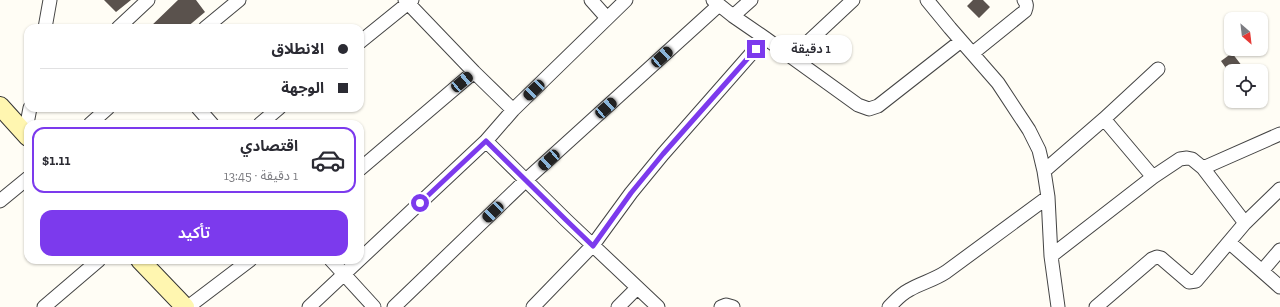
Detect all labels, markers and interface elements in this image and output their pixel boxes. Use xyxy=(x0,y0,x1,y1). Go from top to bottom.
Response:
north arrow xyxy=(1224,12,1268,56)
map controls xyxy=(1224,12,1268,108)
callout: 1 دقيقة xyxy=(770,35,852,63)
text: الانطلاق xyxy=(272,40,324,58)
route end xyxy=(747,40,765,58)
text: 1 دقيقة xyxy=(791,41,831,56)
car xyxy=(649,45,675,69)
button: locate xyxy=(1224,64,1268,108)
car xyxy=(449,70,475,94)
car xyxy=(521,77,547,103)
text: الوجهة xyxy=(281,79,324,97)
car xyxy=(593,96,619,120)
text: اقتصادي xyxy=(240,137,298,155)
icon: car xyxy=(310,142,346,178)
car xyxy=(536,148,562,172)
text: $1.11 xyxy=(42,151,70,169)
text: 1 دقيقة · 13:45 xyxy=(224,168,298,183)
route start xyxy=(411,194,429,212)
car xyxy=(480,199,506,225)
button: تأكيد xyxy=(40,210,348,256)

